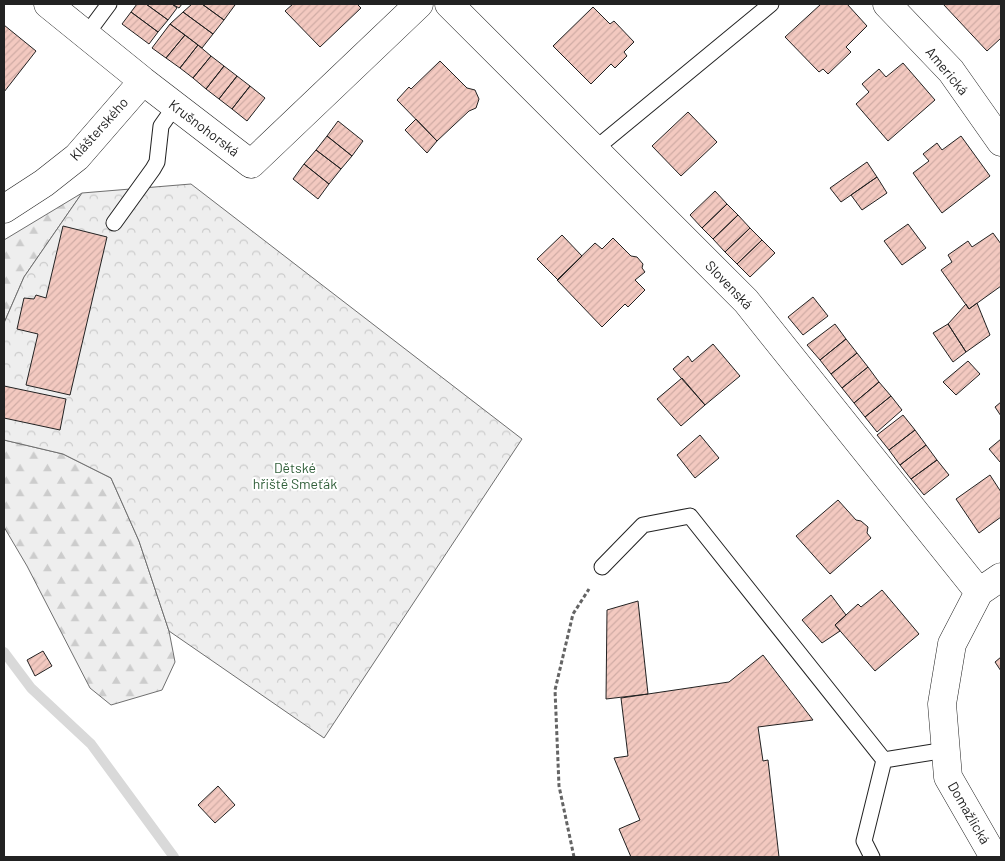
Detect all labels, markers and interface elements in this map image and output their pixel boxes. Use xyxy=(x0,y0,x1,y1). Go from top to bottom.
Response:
street label: Americká xyxy=(922,43,972,98)
street label: Klášterského xyxy=(66,94,131,164)
street label: Krušnohorská xyxy=(166,96,243,160)
street label: Slovenská xyxy=(702,257,757,312)
park label: Dětské hřiště Smeťák xyxy=(253,459,337,492)
street label: Domažlická xyxy=(945,778,994,847)

